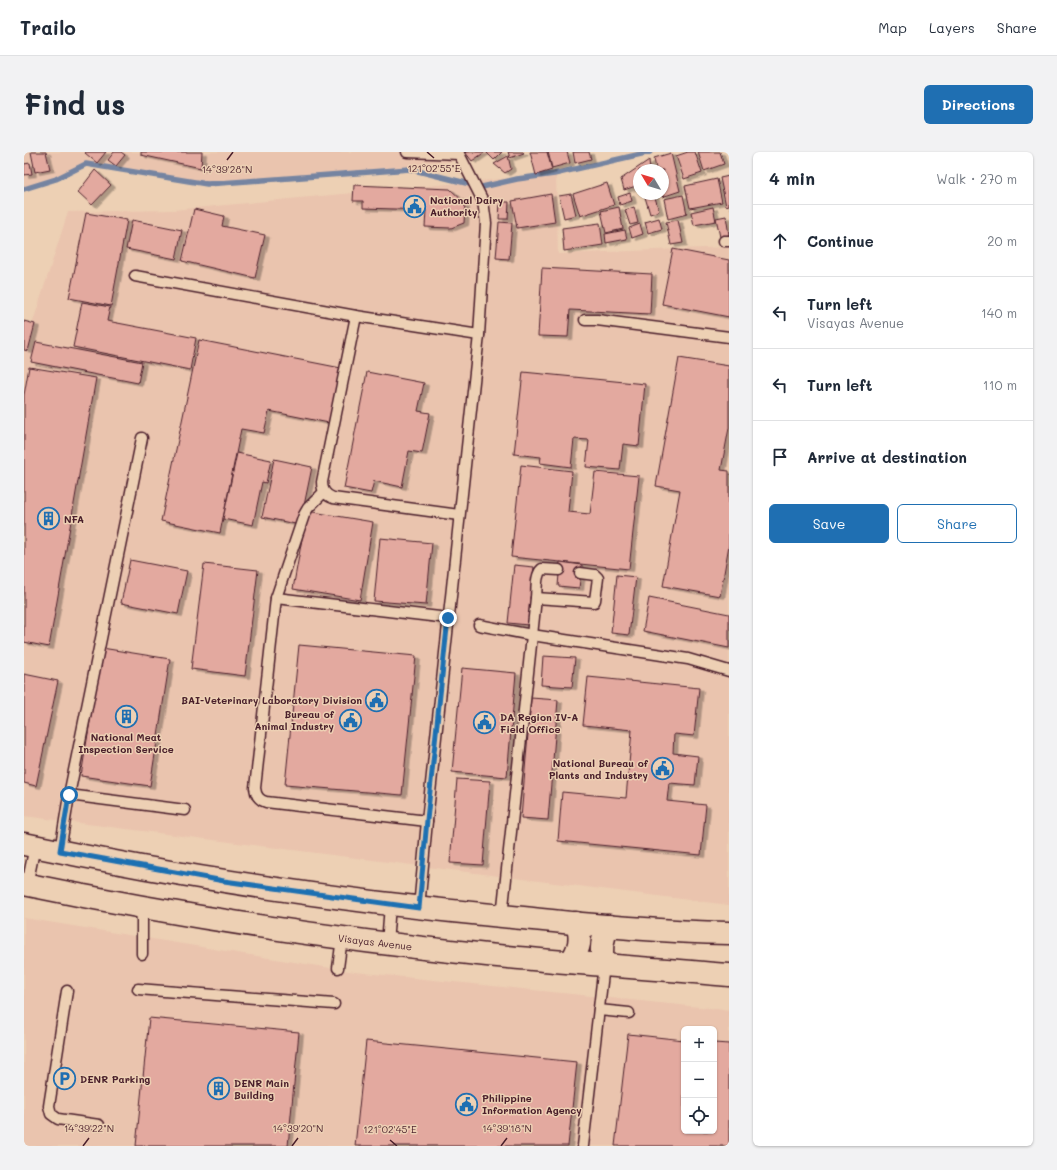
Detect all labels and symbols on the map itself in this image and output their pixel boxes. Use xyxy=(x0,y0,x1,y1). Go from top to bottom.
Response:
text: 121°02'55"E xyxy=(407,161,461,175)
text: 14°39'28"N xyxy=(202,162,252,176)
north arrow xyxy=(633,164,669,200)
public building icon: National Dairy Authority xyxy=(401,193,427,219)
place label: National Dairy Authority xyxy=(430,193,504,219)
building icon: NFA xyxy=(35,506,61,532)
place label: NFA xyxy=(64,512,84,526)
route end xyxy=(439,609,457,627)
public building icon: BAI-Veterinary Laboratory Division xyxy=(364,687,390,713)
place label: BAI-Veterinary Laboratory Division xyxy=(181,693,362,707)
building icon: National Meat Inspection Service xyxy=(113,704,139,730)
place label: Bureau of Animal Industry xyxy=(255,707,335,733)
public building icon: Bureau of Animal Industry xyxy=(337,707,363,733)
public building icon: DA Region IV-A Field Office xyxy=(471,710,497,736)
place label: DA Region IV-A Field Office xyxy=(500,710,578,736)
place label: National Meat Inspection Service xyxy=(78,730,174,756)
place label: National Bureau of Plants and Industry xyxy=(549,756,649,782)
public building icon: National Bureau of Plants and Industry xyxy=(650,756,676,782)
route start xyxy=(60,786,78,804)
street label: Visayas Avenue xyxy=(337,931,413,953)
parking icon: DENR Parking xyxy=(51,1066,77,1092)
place label: DENR Parking xyxy=(80,1072,150,1086)
building icon: DENR Main Building xyxy=(205,1076,231,1102)
place label: DENR Main Building xyxy=(234,1076,289,1102)
public building icon: Philippine Information Agency xyxy=(453,1091,479,1117)
place label: Philippine Information Agency xyxy=(482,1091,582,1117)
text: 14°39'22"N xyxy=(64,1121,114,1135)
text: 14°39'20"N xyxy=(273,1121,323,1135)
text: 14°39'18"N xyxy=(482,1121,532,1135)
text: 121°02'45"E xyxy=(363,1122,417,1136)

